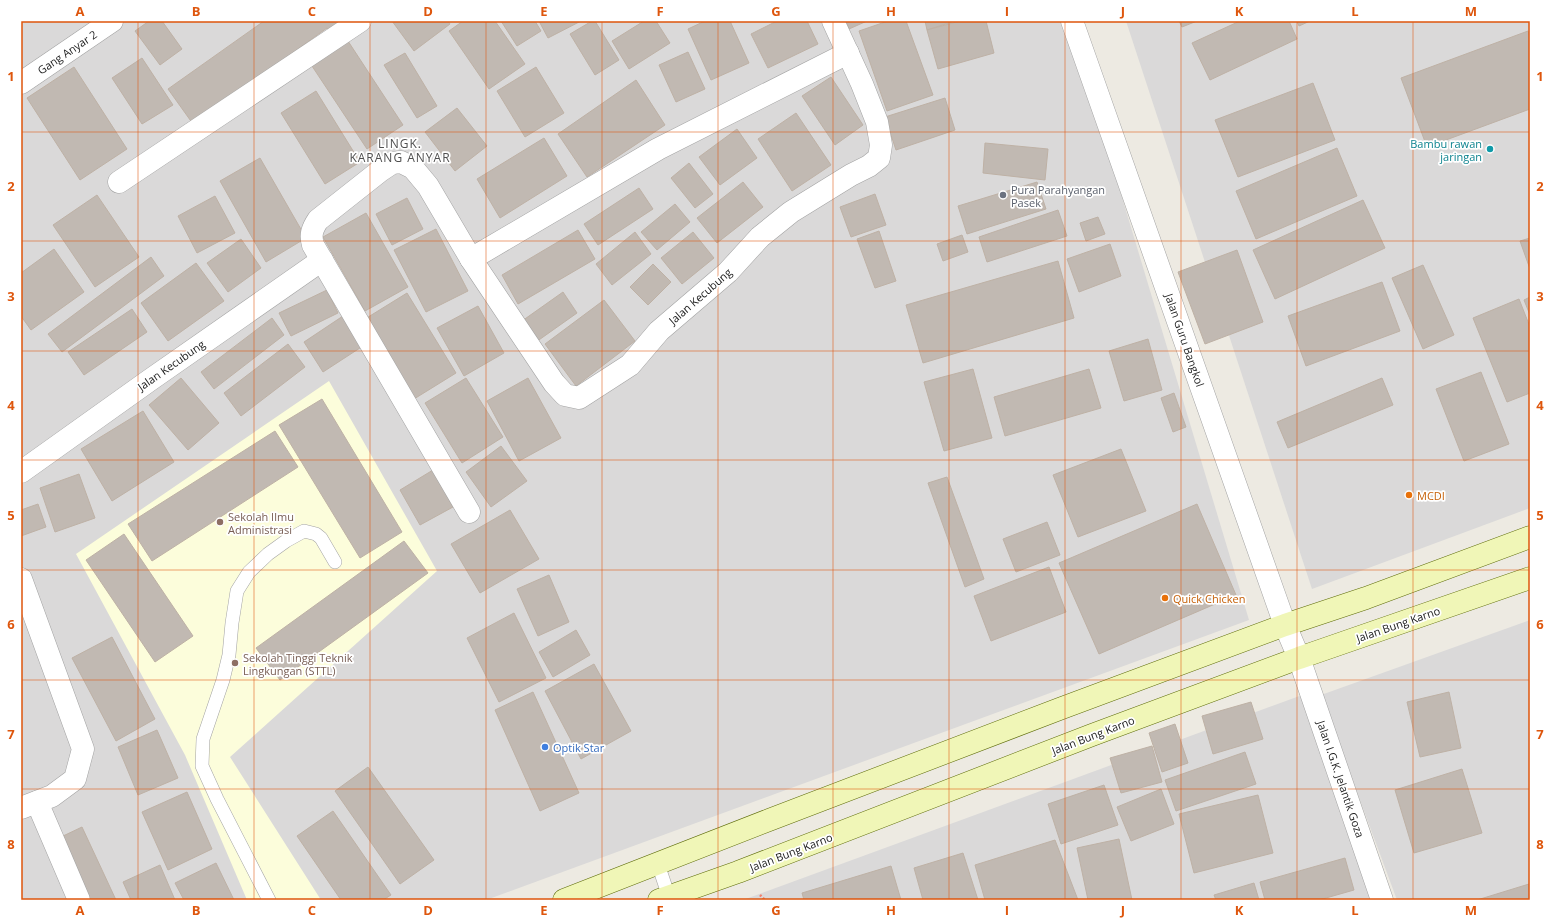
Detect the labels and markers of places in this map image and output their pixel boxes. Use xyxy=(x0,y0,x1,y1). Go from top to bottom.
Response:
place label: Bambu rawan jaringan xyxy=(1410,136,1482,164)
marker: Bambu rawan jaringan xyxy=(1485,144,1495,154)
place label: Pura Parahyangan Pasek xyxy=(1011,182,1105,210)
marker: Pura Parahyangan Pasek xyxy=(998,190,1008,200)
place label: MCDI xyxy=(1417,488,1445,503)
marker: MCDI xyxy=(1404,490,1414,500)
place label: Sekolah Ilmu Administrasi xyxy=(228,509,294,537)
marker: Sekolah Ilmu Administrasi xyxy=(215,517,225,527)
place label: Quick Chicken xyxy=(1173,591,1245,606)
marker: Quick Chicken xyxy=(1160,593,1170,603)
place label: Sekolah Tinggi Teknik Lingkungan (STTL) xyxy=(243,650,353,678)
marker: Sekolah Tinggi Teknik Lingkungan (STTL) xyxy=(230,658,240,668)
place label: Optik Star xyxy=(553,740,605,755)
marker: Optik Star xyxy=(540,742,550,752)

